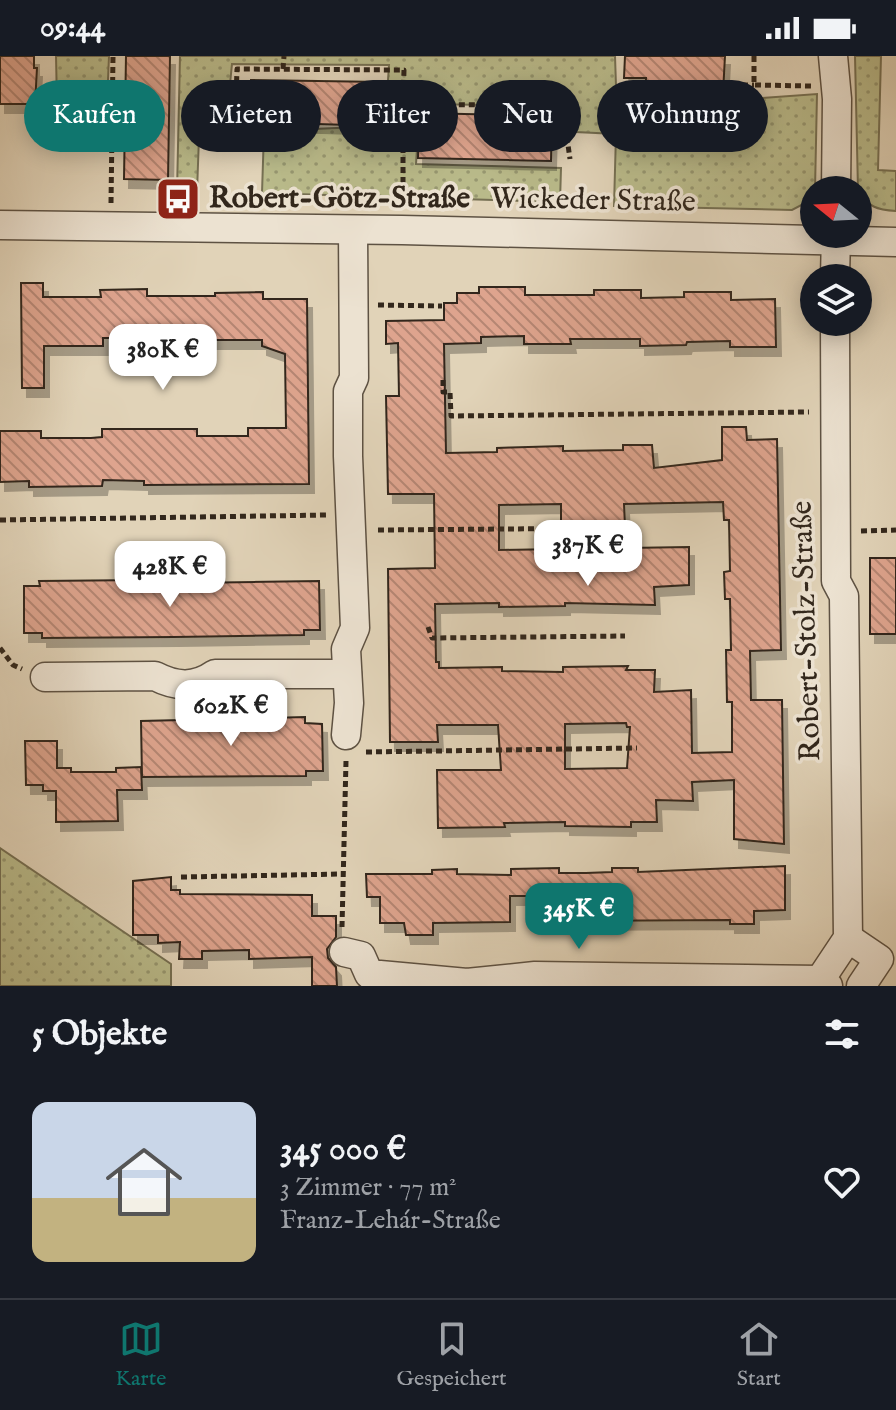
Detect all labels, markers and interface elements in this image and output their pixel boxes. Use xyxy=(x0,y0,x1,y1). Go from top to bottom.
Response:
text: 09:44 xyxy=(40,9,105,47)
chip: Kaufen xyxy=(24,80,165,152)
chip: Mieten xyxy=(181,80,321,152)
chip: Filter xyxy=(337,80,458,152)
chip: Neu xyxy=(474,80,581,152)
chip: Wohnung xyxy=(597,80,768,152)
bus stop icon: Robert-Götz-Straße xyxy=(154,175,202,223)
north arrow xyxy=(800,176,872,248)
map controls xyxy=(800,176,872,336)
place label: Robert-Götz-Straße xyxy=(209,180,470,218)
street label: Wickeder Straße xyxy=(490,180,696,222)
button: layers xyxy=(800,264,872,336)
pin: 380K € xyxy=(98,324,228,392)
text: 380K € xyxy=(127,333,199,366)
street label: Robert-Stolz-Straße xyxy=(783,500,831,762)
pin: 387K € xyxy=(523,520,653,588)
text: 387K € xyxy=(552,529,624,562)
pin: 428K € xyxy=(105,541,235,609)
text: 428K € xyxy=(133,550,207,583)
pin: 602K € xyxy=(166,680,296,748)
text: 602K € xyxy=(193,689,269,722)
pin: 345K € xyxy=(514,883,644,951)
text: 345K € xyxy=(543,892,615,925)
icon: filters xyxy=(820,1012,864,1056)
text: 5 Objekte xyxy=(32,1013,167,1056)
text: 345 000 € xyxy=(280,1128,406,1171)
icon: home xyxy=(96,1134,192,1230)
icon: heart xyxy=(820,1160,864,1204)
text: 3 Zimmer · 77 m² xyxy=(280,1171,457,1204)
text: Franz-Lehár-Straße xyxy=(280,1204,501,1237)
tab: Karte xyxy=(115,1317,166,1393)
tab: Gespeichert xyxy=(397,1317,507,1393)
tab: Start xyxy=(737,1317,781,1393)

